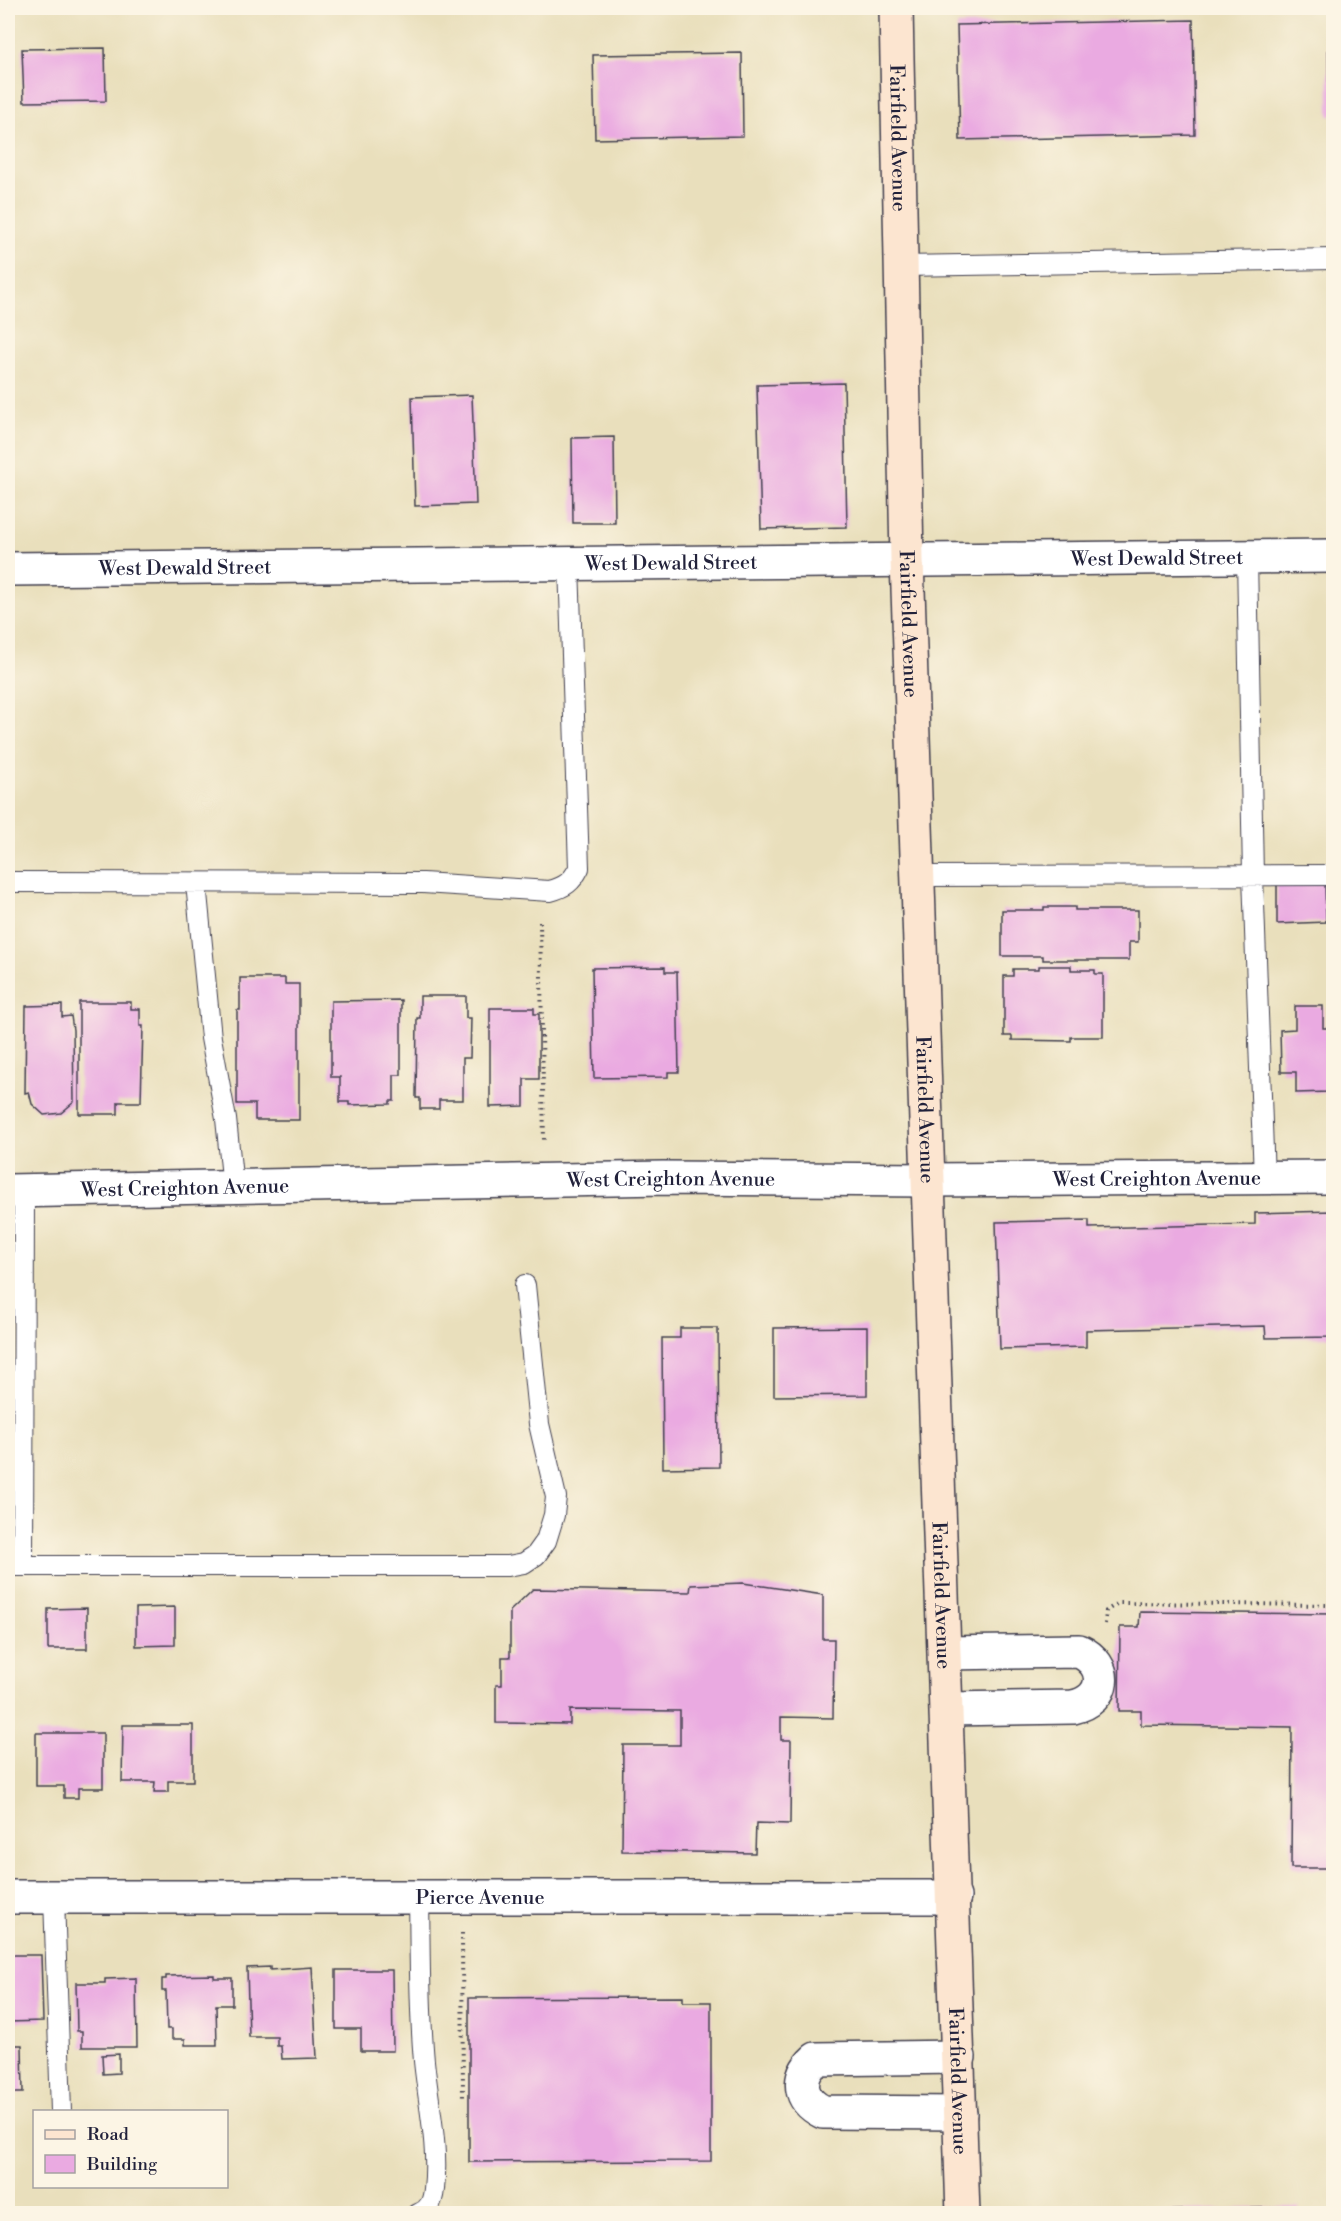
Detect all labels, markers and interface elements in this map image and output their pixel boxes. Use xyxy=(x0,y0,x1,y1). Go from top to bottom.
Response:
street label: Fairfield Avenue xyxy=(883,64,911,212)
street label: West Dewald Street xyxy=(1070,546,1243,573)
street label: Fairfield Avenue xyxy=(893,550,923,698)
street label: West Dewald Street xyxy=(584,551,757,577)
street label: West Dewald Street xyxy=(98,555,271,582)
street label: Fairfield Avenue xyxy=(909,1035,939,1184)
street label: West Creighton Avenue xyxy=(565,1167,775,1194)
street label: West Creighton Avenue xyxy=(1052,1167,1261,1193)
street label: West Creighton Avenue xyxy=(80,1174,289,1204)
street label: Fairfield Avenue xyxy=(926,1521,956,1669)
street label: Pierce Avenue xyxy=(415,1886,545,1911)
street label: Fairfield Avenue xyxy=(942,2007,972,2155)
legend xyxy=(33,2110,228,2188)
text: Road xyxy=(87,2123,130,2146)
text: Building xyxy=(86,2153,158,2176)

